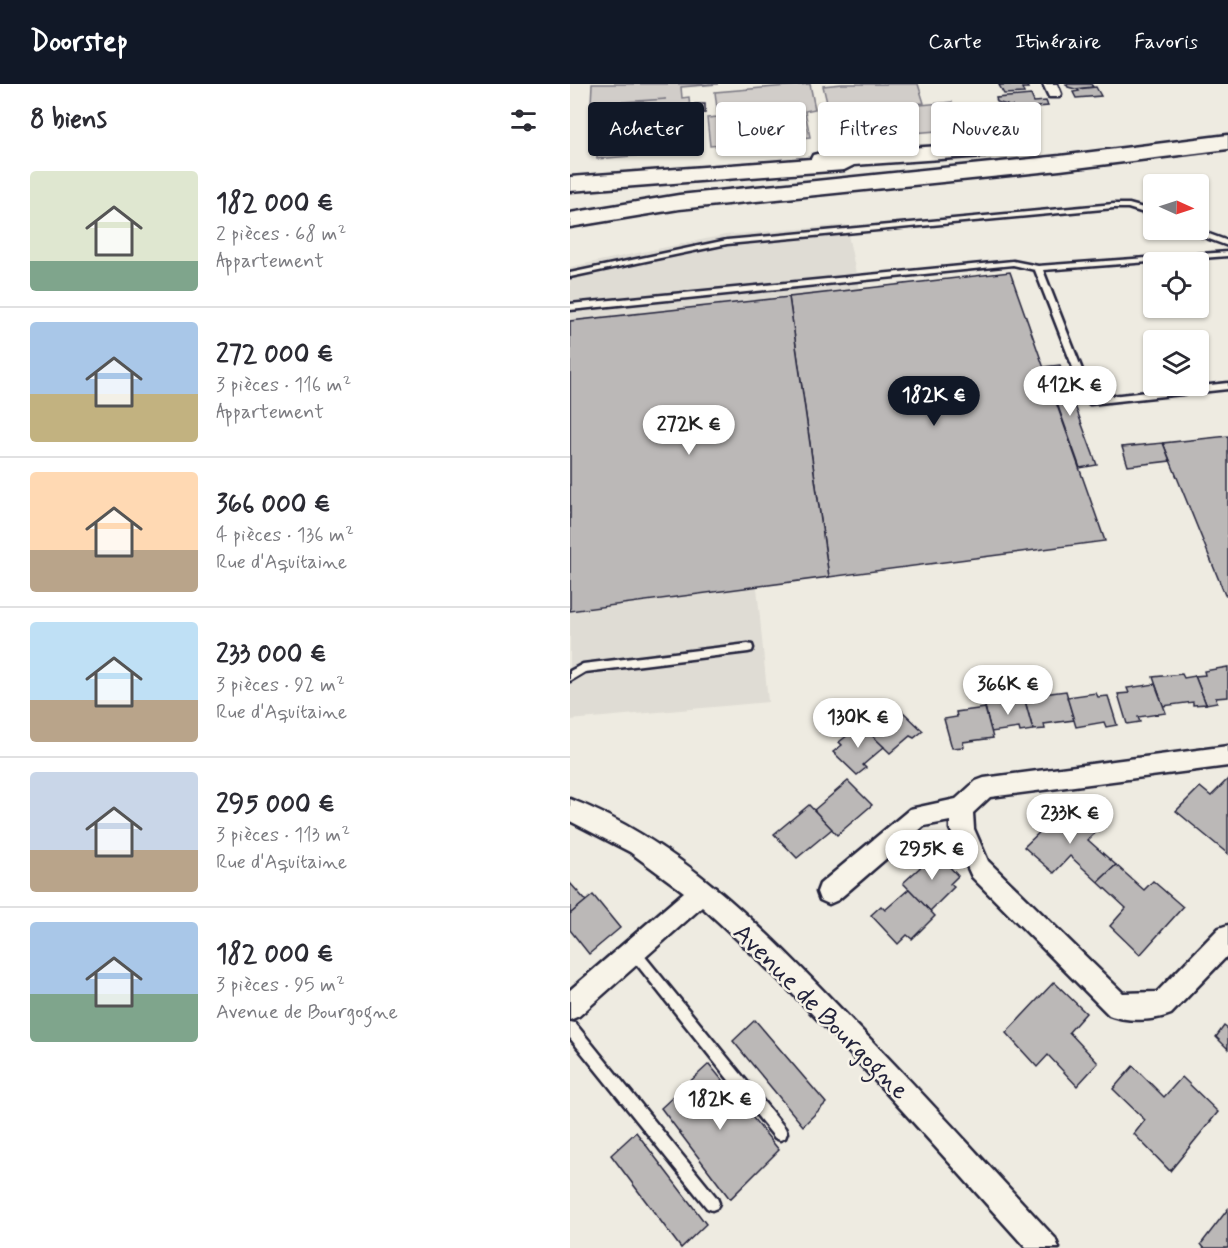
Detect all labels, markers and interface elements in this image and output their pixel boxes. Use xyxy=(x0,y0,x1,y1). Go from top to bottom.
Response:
text: Doorstep xyxy=(30,24,128,61)
text: Carte xyxy=(928,28,982,56)
text: Itinéraire xyxy=(1015,28,1101,56)
text: Favoris xyxy=(1134,28,1198,56)
chip: Acheter xyxy=(588,102,704,156)
chip: Louer xyxy=(716,102,806,156)
chip: Filtres xyxy=(818,102,919,156)
chip: Nouveau xyxy=(931,102,1041,156)
text: 8 biens xyxy=(30,103,107,137)
icon: filters xyxy=(507,104,540,137)
north arrow xyxy=(1143,174,1209,240)
map controls xyxy=(1143,174,1209,396)
text: 182 000 € xyxy=(216,187,334,221)
icon: home xyxy=(78,195,150,267)
text: 2 pièces · 68 m² xyxy=(216,221,346,248)
text: Appartement xyxy=(216,248,324,275)
button: locate xyxy=(1143,252,1209,318)
button: layers xyxy=(1143,330,1209,396)
text: 272 000 € xyxy=(216,338,333,372)
icon: home xyxy=(78,346,150,418)
pin: 412K € xyxy=(1021,366,1119,417)
text: 3 pièces · 116 m² xyxy=(216,372,351,399)
text: 412K € xyxy=(1038,372,1102,399)
pin: 182K € xyxy=(885,376,983,427)
text: 182K € xyxy=(902,382,966,409)
text: Appartement xyxy=(216,399,324,426)
pin: 272K € xyxy=(640,405,738,456)
text: 272K € xyxy=(657,411,721,438)
text: 366 000 € xyxy=(216,488,331,522)
icon: home xyxy=(78,496,150,568)
text: 4 pièces · 136 m² xyxy=(216,522,354,549)
text: Rue d'Aquitaine xyxy=(216,549,347,576)
text: 233 000 € xyxy=(216,638,327,672)
icon: home xyxy=(78,646,150,718)
pin: 366K € xyxy=(959,665,1057,716)
text: 366K € xyxy=(977,671,1039,698)
text: 3 pièces · 92 m² xyxy=(216,672,345,699)
pin: 130K € xyxy=(809,698,907,749)
text: Rue d'Aquitaine xyxy=(216,699,347,726)
text: 130K € xyxy=(827,704,889,731)
text: 295 000 € xyxy=(216,788,335,822)
pin: 233K € xyxy=(1021,794,1119,845)
icon: home xyxy=(78,796,150,868)
text: 233K € xyxy=(1040,800,1100,827)
text: 3 pièces · 113 m² xyxy=(216,822,350,849)
pin: 295K € xyxy=(883,830,981,881)
text: 295K € xyxy=(899,836,965,863)
text: Rue d'Aquitaine xyxy=(216,849,347,876)
street label: Avenue de Bourgogne xyxy=(723,917,916,1110)
text: 182 000 € xyxy=(216,938,334,972)
icon: home xyxy=(78,946,150,1018)
text: 3 pièces · 95 m² xyxy=(216,972,345,999)
text: Avenue de Bourgogne xyxy=(216,999,398,1026)
pin: 182K € xyxy=(671,1080,769,1131)
text: 182K € xyxy=(688,1086,752,1113)

